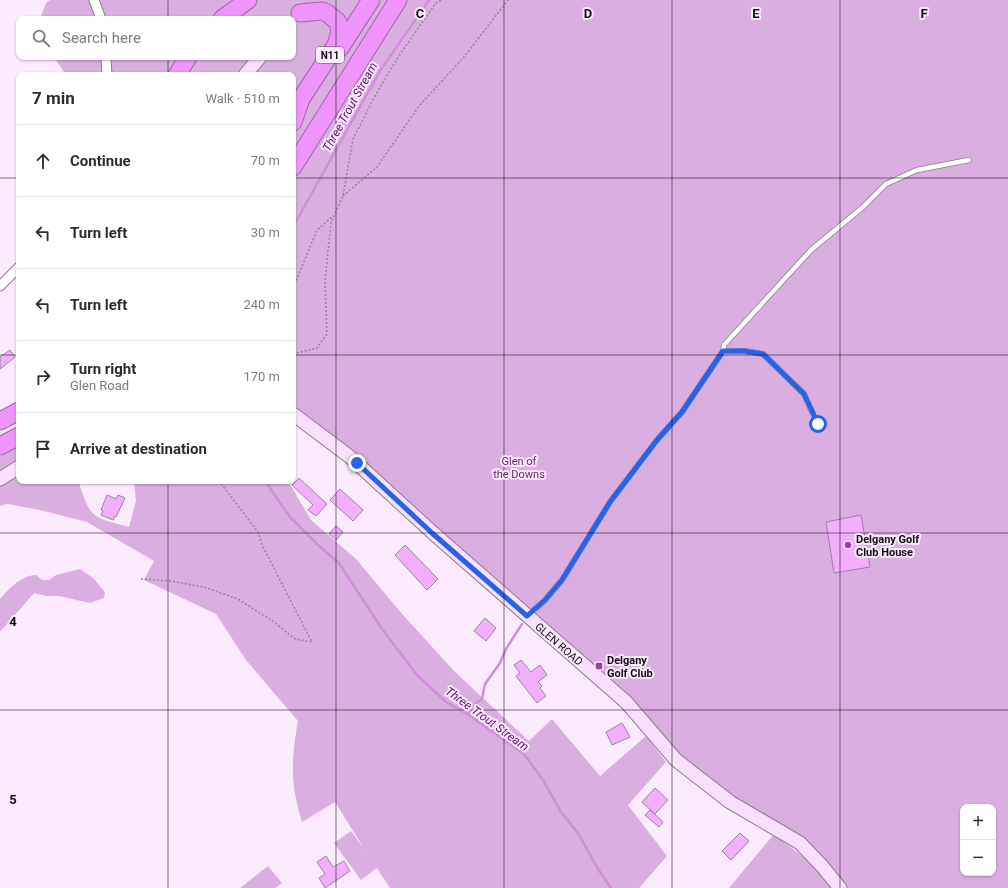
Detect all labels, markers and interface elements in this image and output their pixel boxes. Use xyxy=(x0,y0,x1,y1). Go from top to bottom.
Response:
text: C xyxy=(416,6,425,21)
text: D xyxy=(584,6,592,21)
text: E xyxy=(752,6,760,21)
text: F xyxy=(920,6,928,21)
search box xyxy=(16,16,296,60)
icon: search xyxy=(30,27,52,49)
text: Search here xyxy=(62,29,141,47)
road number: N11 xyxy=(316,47,344,63)
water label: Three Trout Stream xyxy=(320,60,380,154)
text: 7 min xyxy=(32,88,75,108)
text: Walk · 510 m xyxy=(205,91,280,106)
icon: ahead xyxy=(32,150,54,172)
text: Continue xyxy=(70,152,131,170)
text: 70 m xyxy=(251,153,280,168)
icon: left xyxy=(32,222,54,244)
text: Turn left xyxy=(70,224,127,242)
text: 30 m xyxy=(251,225,280,240)
icon: left xyxy=(32,294,54,316)
text: Turn left xyxy=(70,296,127,314)
text: 240 m xyxy=(243,297,280,312)
text: Turn right xyxy=(70,360,136,378)
icon: right xyxy=(32,366,54,388)
text: 170 m xyxy=(243,369,280,384)
text: Glen Road xyxy=(70,378,129,393)
route start xyxy=(809,415,827,433)
icon: arrive xyxy=(32,438,54,460)
text: Arrive at destination xyxy=(70,440,207,458)
route end xyxy=(348,454,366,472)
park label: Glen of the Downs xyxy=(493,455,545,481)
place label: Delgany Golf Club House xyxy=(856,533,919,559)
marker: Delgany Golf Club House xyxy=(843,540,853,550)
text: 4 xyxy=(9,614,17,629)
street label: GLEN ROAD xyxy=(532,620,585,669)
place label: Delgany Golf Club xyxy=(607,654,653,680)
marker: Delgany Golf Club xyxy=(594,661,604,671)
water label: Three Trout Stream xyxy=(443,684,531,754)
text: 5 xyxy=(9,792,17,807)
map controls xyxy=(960,804,996,876)
button: + xyxy=(960,804,996,840)
button: − xyxy=(960,840,996,876)

